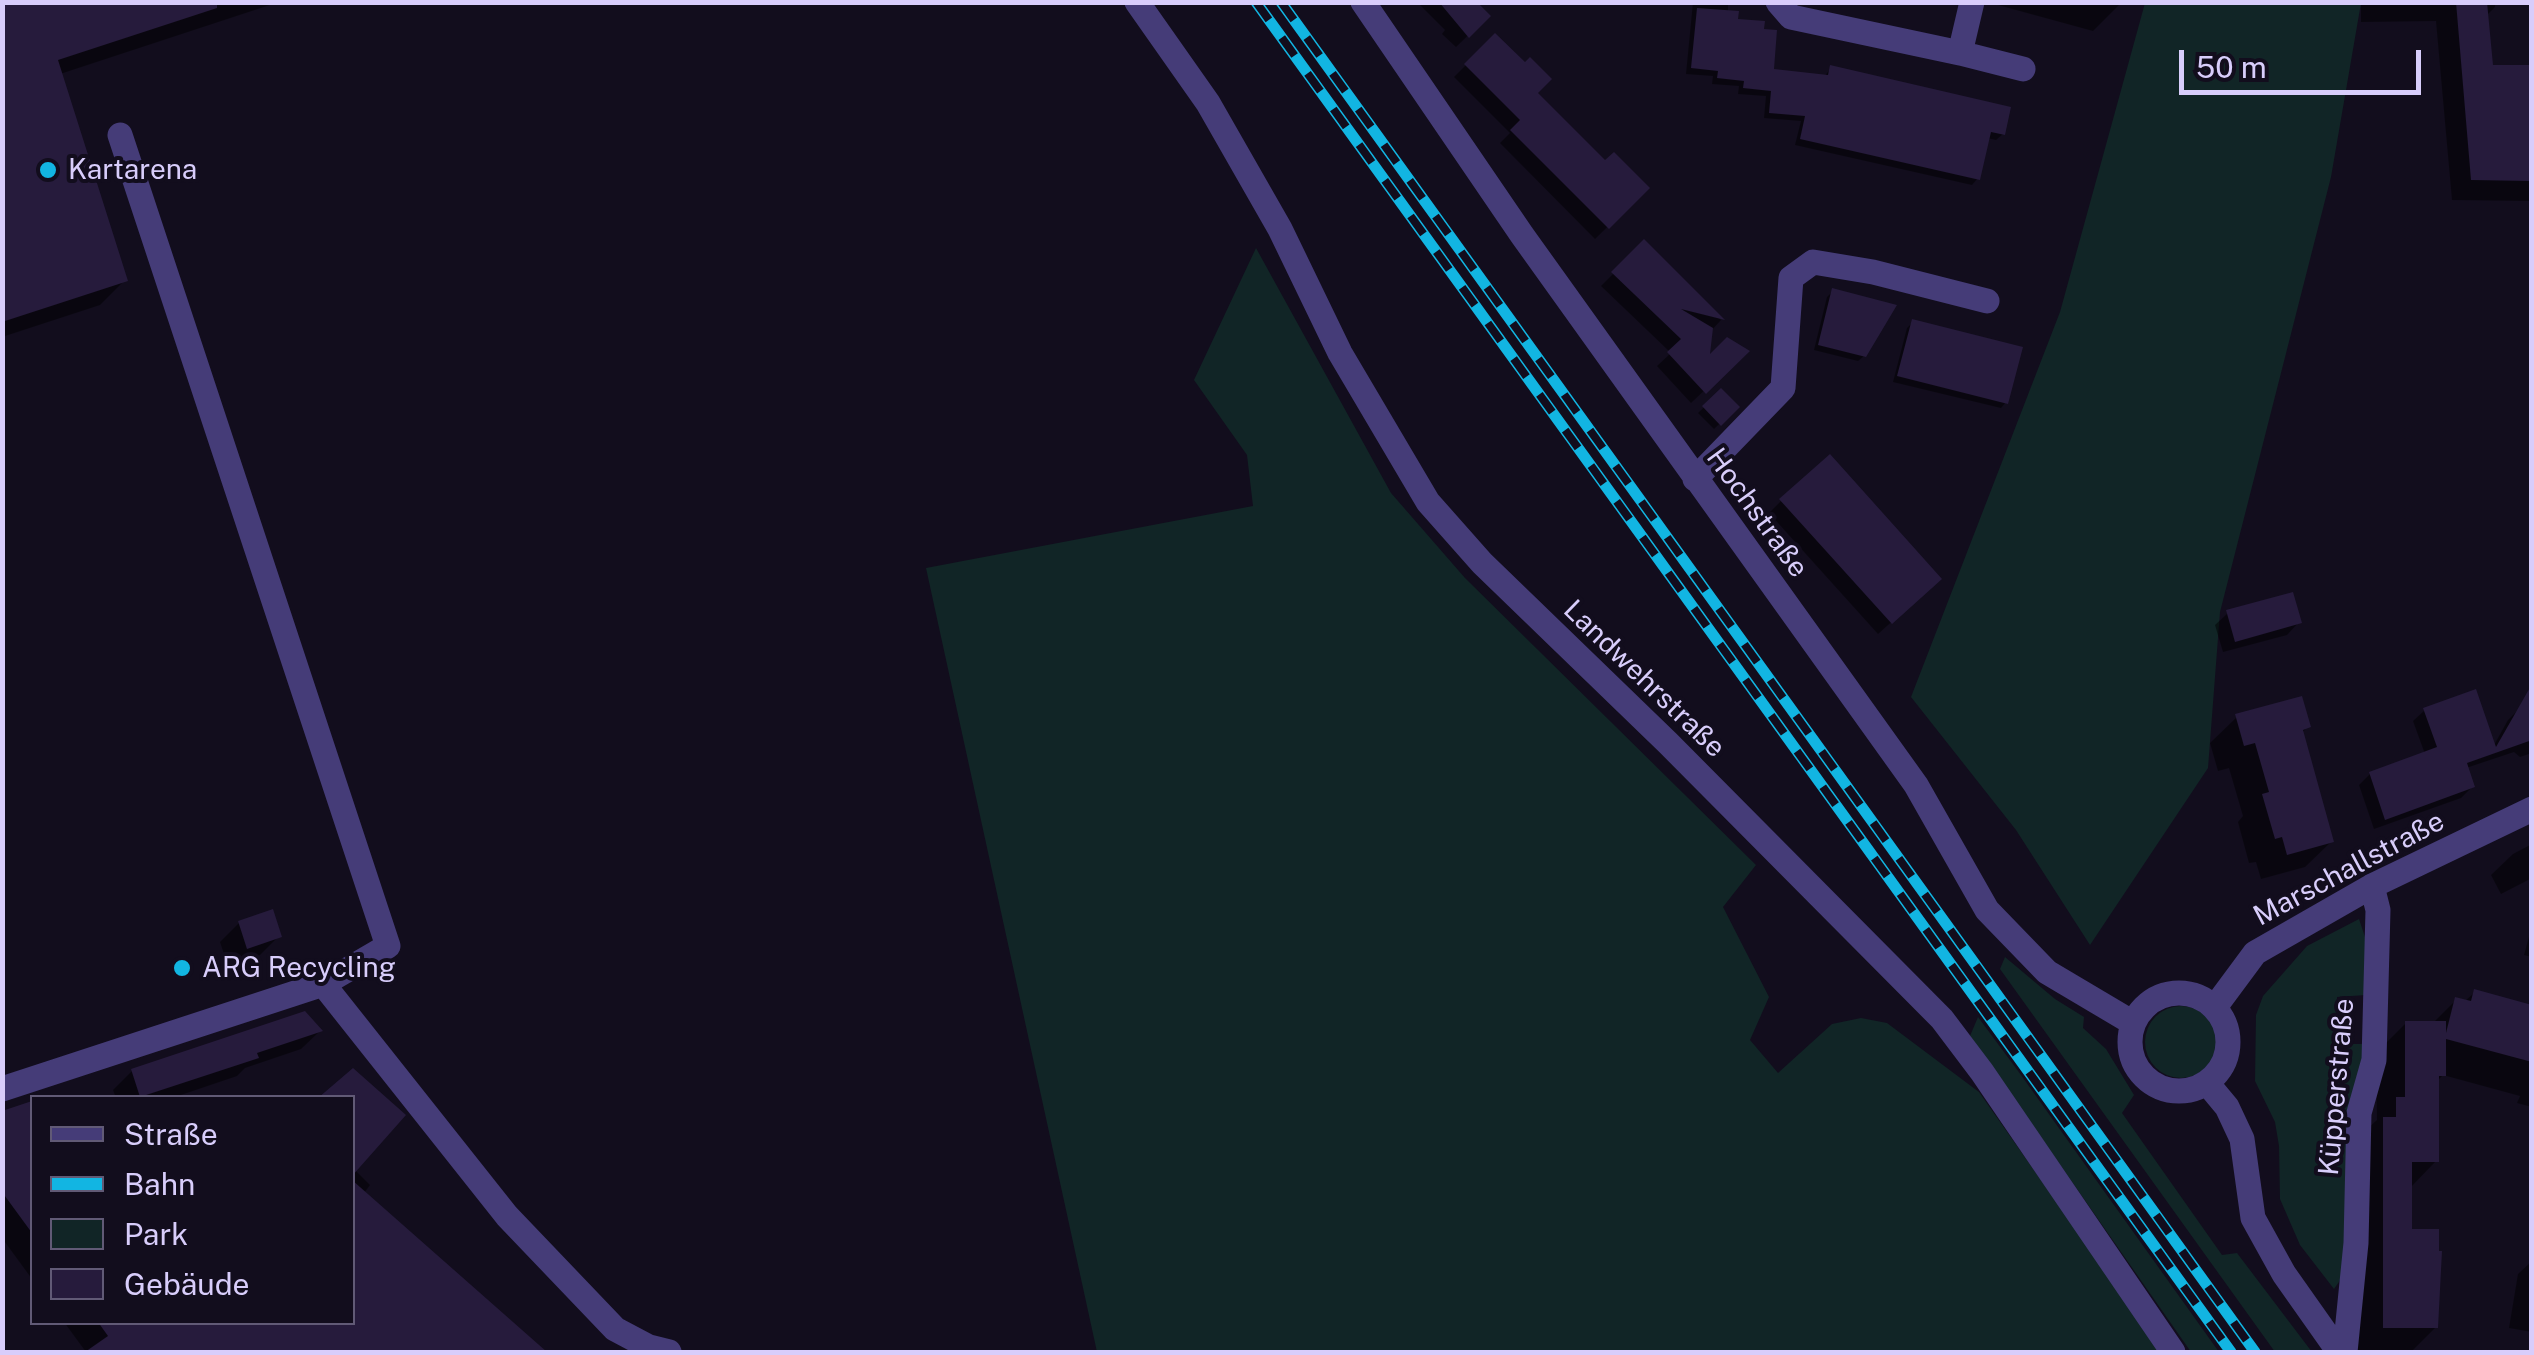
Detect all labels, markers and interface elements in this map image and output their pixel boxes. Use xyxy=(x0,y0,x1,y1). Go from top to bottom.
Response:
scale bar xyxy=(2184,30,2426,92)
text: 50 m xyxy=(2196,49,2267,85)
place label: Kartarena xyxy=(68,153,197,187)
marker: Kartarena xyxy=(37,159,59,181)
street label: Hochstraße xyxy=(1699,442,1815,584)
street label: Landwehrstraße xyxy=(1556,593,1732,765)
street label: Marschallstraße xyxy=(2248,805,2450,933)
place label: ARG Recycling xyxy=(202,951,396,985)
marker: ARG Recycling xyxy=(171,957,193,979)
street label: Küpperstraße xyxy=(2313,997,2361,1177)
legend xyxy=(30,1095,355,1325)
text: Straße xyxy=(124,1116,218,1152)
text: Bahn xyxy=(124,1166,195,1202)
text: Park xyxy=(124,1216,188,1252)
text: Gebäude xyxy=(124,1266,250,1302)

